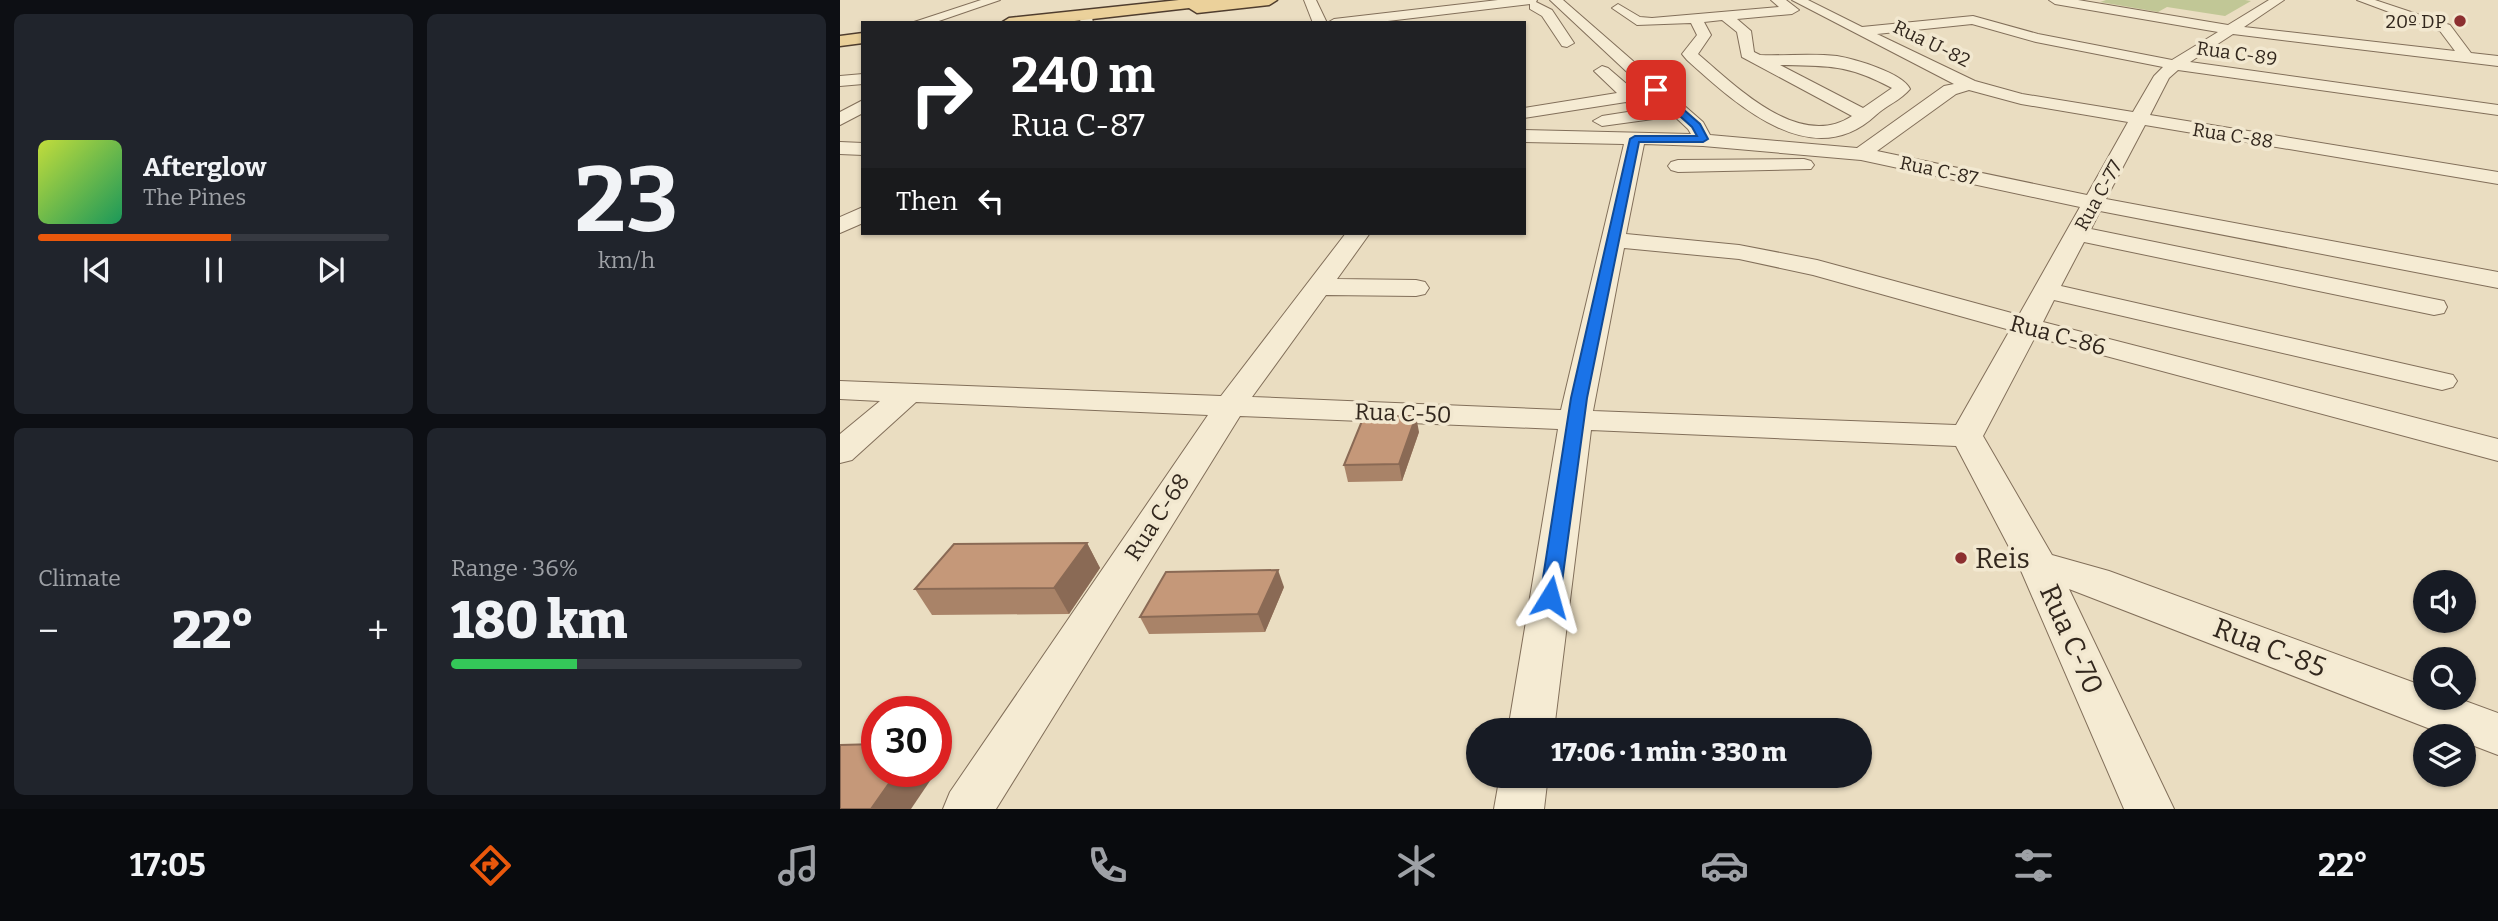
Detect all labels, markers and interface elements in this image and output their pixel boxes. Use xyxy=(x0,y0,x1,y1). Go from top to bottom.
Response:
place label: 20º DP xyxy=(2386,10,2446,33)
marker: 20º DP xyxy=(2452,13,2468,29)
street label: Rua U-82 xyxy=(1890,15,1974,72)
street label: Rua C-89 xyxy=(2195,36,2279,71)
text: 240 m xyxy=(1011,46,1155,105)
icon: right xyxy=(896,49,987,140)
pin xyxy=(1626,60,1686,120)
icon: arrive xyxy=(1637,71,1675,109)
text: Rua C-87 xyxy=(1011,106,1145,144)
street label: Rua C-88 xyxy=(2191,118,2275,153)
text: 23 xyxy=(575,146,678,255)
street label: Rua C-87 xyxy=(1898,151,1981,190)
text: Afterglow xyxy=(143,152,266,183)
street label: Rua C-77 xyxy=(2070,156,2127,234)
icon: left xyxy=(972,182,1010,220)
text: The Pines xyxy=(143,183,246,211)
text: Then xyxy=(896,186,958,217)
text: km/h xyxy=(598,246,655,274)
icon: previous xyxy=(78,251,116,289)
icon: pause xyxy=(195,251,233,289)
icon: next xyxy=(312,251,350,289)
street label: Rua C-86 xyxy=(2007,309,2109,361)
street label: Rua C-50 xyxy=(1354,397,1452,429)
street label: Rua C-68 xyxy=(1119,468,1195,566)
place label: Reis xyxy=(1975,542,2030,575)
marker: Reis xyxy=(1953,550,1969,566)
text: Range · 36% xyxy=(451,554,578,582)
position arrow xyxy=(1513,560,1587,634)
text: Climate xyxy=(38,564,121,592)
map controls xyxy=(2413,570,2476,787)
button: sound xyxy=(2413,570,2476,633)
street label: Rua C-70 xyxy=(2033,579,2110,699)
text: 180 km xyxy=(451,589,628,652)
text: 22° xyxy=(172,599,254,662)
text: − xyxy=(38,608,59,654)
text: + xyxy=(367,608,389,654)
street label: Rua C-85 xyxy=(2209,611,2331,684)
button: search xyxy=(2413,647,2476,710)
speed limit sign: 30 xyxy=(861,696,952,787)
button: layers xyxy=(2413,724,2476,787)
text: 17:06 · 1 min · 330 m xyxy=(1551,737,1787,768)
icon: directions xyxy=(466,841,515,890)
icon: music xyxy=(774,841,823,890)
icon: phone xyxy=(1083,841,1132,890)
icon: climate xyxy=(1392,841,1441,890)
icon: car xyxy=(1700,841,1749,890)
icon: filters xyxy=(2009,841,2058,890)
text: 17:05 xyxy=(130,846,206,884)
text: 22° xyxy=(2318,846,2368,884)

